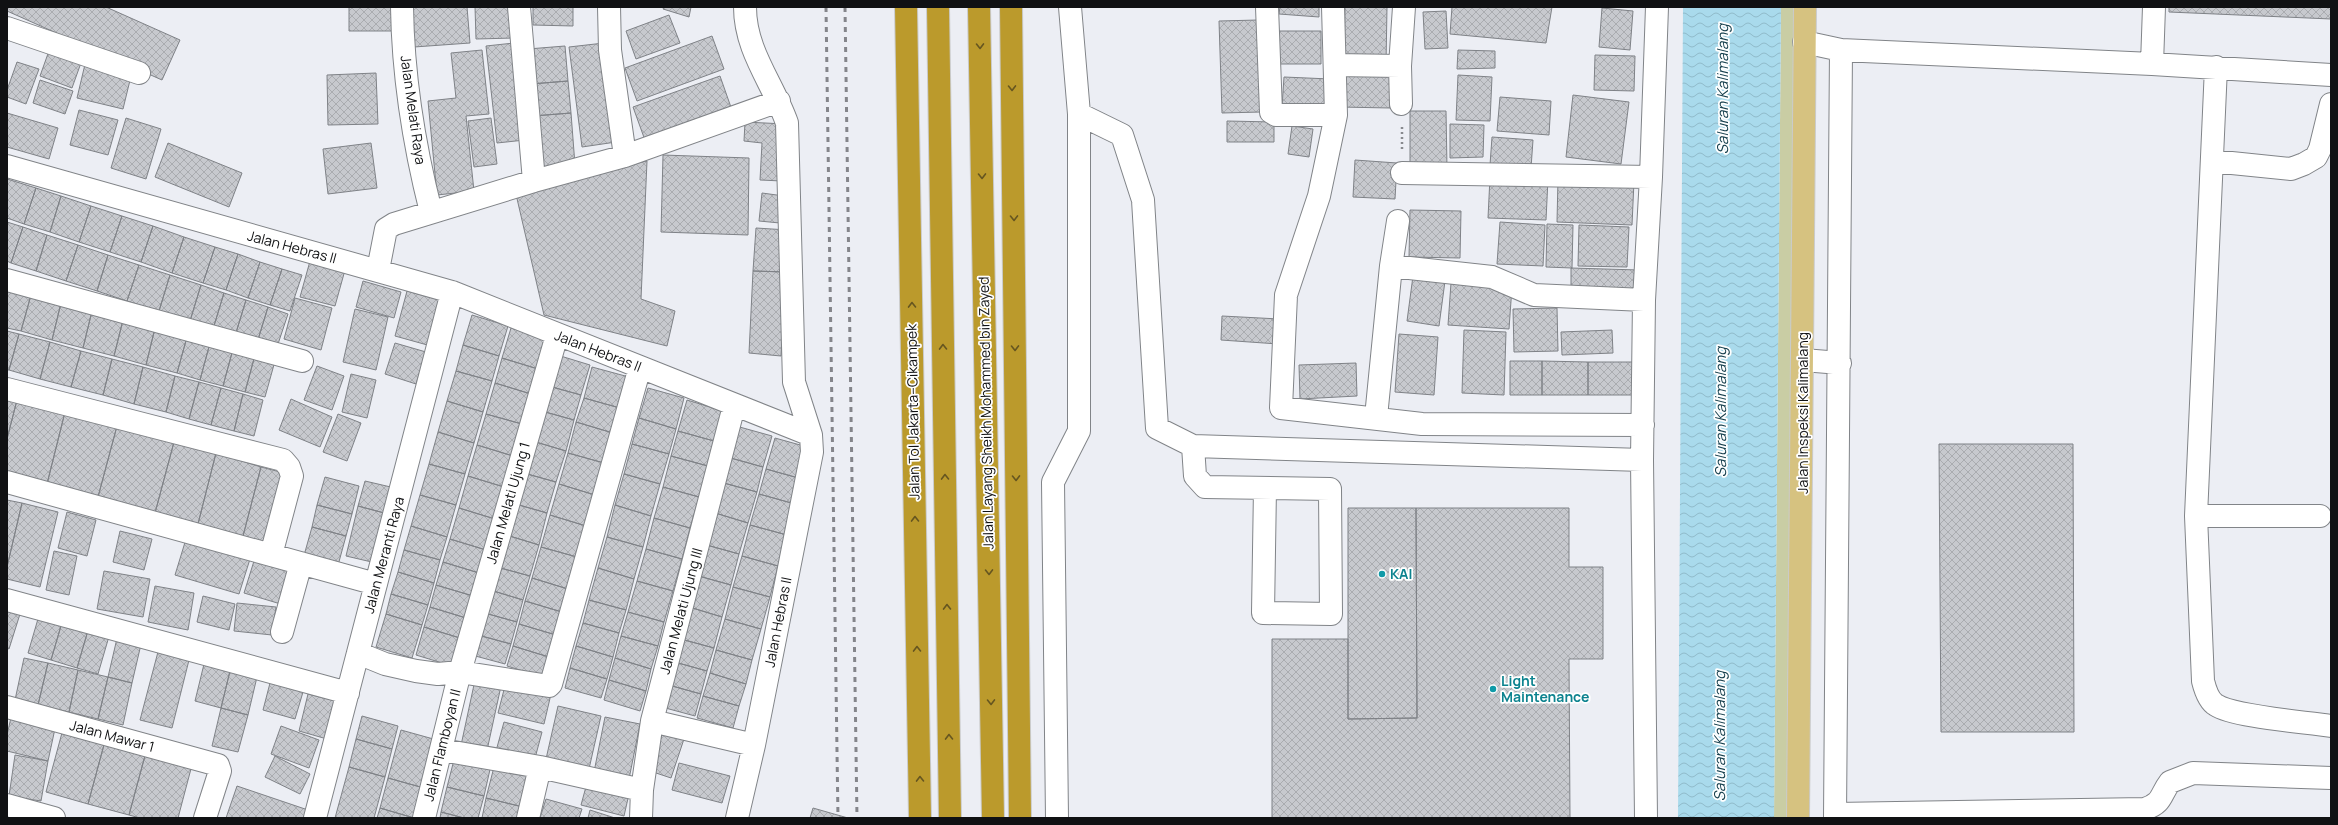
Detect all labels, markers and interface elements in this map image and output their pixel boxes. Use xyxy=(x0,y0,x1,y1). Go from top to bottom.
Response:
water label: Saluran Kalimalang xyxy=(1712,23,1733,154)
one-way arrow xyxy=(976,43,984,49)
street label: Jalan Melati Raya xyxy=(396,54,431,166)
one-way arrow xyxy=(1008,85,1016,91)
one-way arrow xyxy=(978,173,986,179)
one-way arrow xyxy=(1010,215,1018,221)
street label: Jalan Hebras II xyxy=(245,225,339,268)
street label: Jalan Layang Sheikh Mohammed bin Zayed xyxy=(974,276,997,550)
one-way arrow xyxy=(907,302,916,308)
street label: Jalan Tol Jakarta–Cikampek xyxy=(901,323,924,500)
street label: Jalan Hebras II xyxy=(552,325,644,376)
street label: Jalan Inspeksi Kalimalang xyxy=(1793,332,1812,494)
one-way arrow xyxy=(939,344,947,350)
one-way arrow xyxy=(1011,345,1019,351)
water label: Saluran Kalimalang xyxy=(1710,346,1731,477)
street label: Jalan Melati Ujung 1 xyxy=(481,440,534,566)
one-way arrow xyxy=(941,474,949,480)
one-way arrow xyxy=(1012,475,1020,481)
street label: Jalan Meranti Raya xyxy=(359,494,408,615)
one-way arrow xyxy=(911,516,919,522)
street label: Jalan Melati Ujung III xyxy=(655,546,707,676)
place label: KAI xyxy=(1390,564,1412,583)
one-way arrow xyxy=(985,569,993,575)
marker: KAI xyxy=(1377,569,1387,579)
street label: Jalan Hebras II xyxy=(759,575,796,669)
one-way arrow xyxy=(943,604,951,610)
one-way arrow xyxy=(913,646,922,652)
water label: Saluran Kalimalang xyxy=(1709,670,1730,801)
place label: Light Maintenance xyxy=(1501,671,1589,706)
marker: Light Maintenance xyxy=(1488,684,1498,694)
street label: Jalan Flamboyan II xyxy=(418,687,465,803)
one-way arrow xyxy=(987,699,995,705)
street label: Jalan Mawar 1 xyxy=(68,715,157,756)
one-way arrow xyxy=(945,734,953,740)
one-way arrow xyxy=(915,776,924,782)

